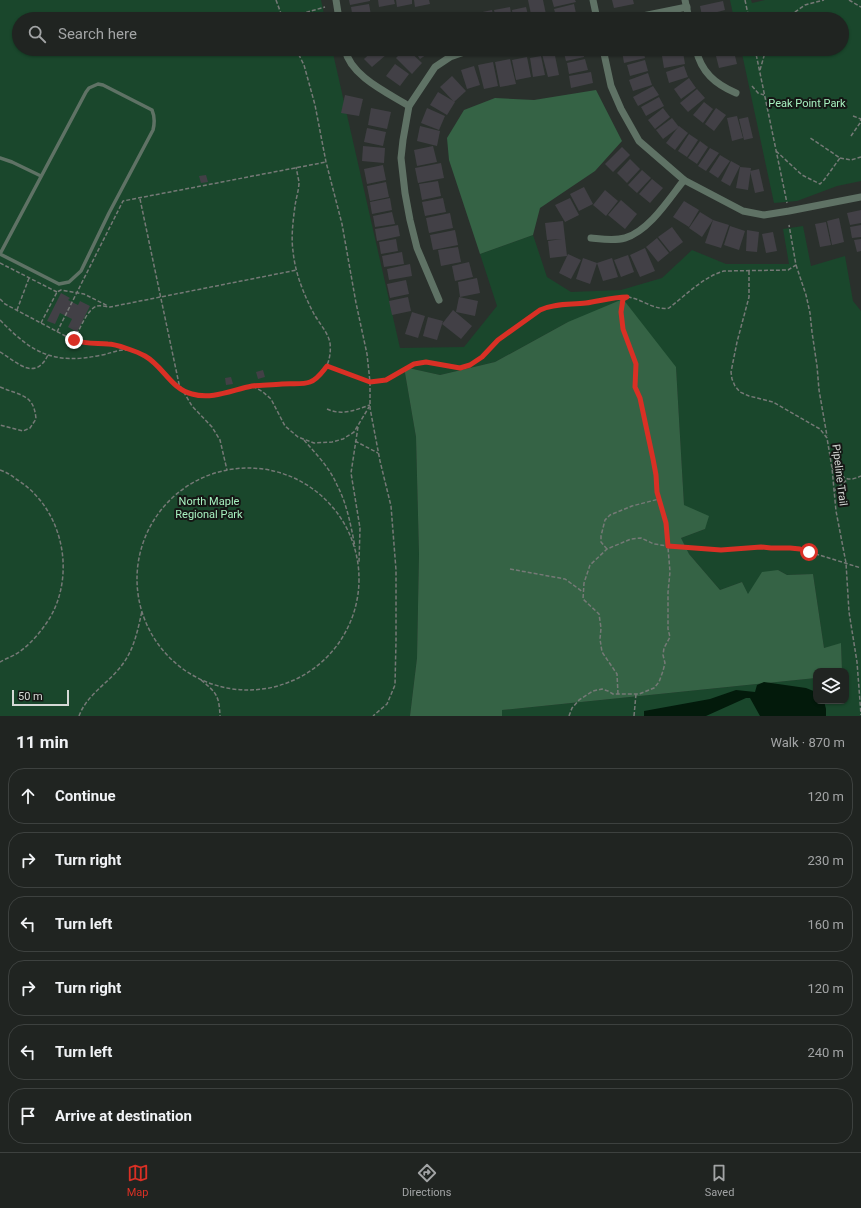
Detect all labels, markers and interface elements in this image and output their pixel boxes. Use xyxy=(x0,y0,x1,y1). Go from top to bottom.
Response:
search box xyxy=(12,12,849,56)
icon: search xyxy=(26,23,48,45)
text: Search here xyxy=(58,25,137,43)
park label: Peak Point Park xyxy=(768,97,846,110)
route end xyxy=(65,331,83,349)
street label: Pipeline Trail xyxy=(829,443,850,507)
park label: North Maple Regional Park xyxy=(175,495,243,521)
route start xyxy=(800,543,818,561)
map controls xyxy=(813,668,849,704)
button: layers xyxy=(813,668,849,704)
scale bar xyxy=(12,688,69,707)
text: 50 m xyxy=(18,690,43,703)
text: 11 min xyxy=(16,732,69,752)
text: Walk · 870 m xyxy=(770,735,845,750)
icon: ahead xyxy=(17,785,39,807)
text: Continue xyxy=(55,787,116,805)
text: 120 m xyxy=(807,789,844,804)
icon: right xyxy=(17,849,39,871)
text: Turn right xyxy=(55,851,121,869)
text: 230 m xyxy=(807,853,844,868)
icon: left xyxy=(17,913,39,935)
text: Turn left xyxy=(55,915,112,933)
text: 160 m xyxy=(807,917,844,932)
icon: right xyxy=(17,977,39,999)
text: Turn right xyxy=(55,979,121,997)
text: 120 m xyxy=(807,981,844,996)
icon: left xyxy=(17,1041,39,1063)
text: Turn left xyxy=(55,1043,112,1061)
text: 240 m xyxy=(807,1045,844,1060)
icon: arrive xyxy=(17,1105,39,1127)
text: Arrive at destination xyxy=(55,1107,192,1125)
tab: Map xyxy=(127,1162,149,1199)
tab: Directions xyxy=(402,1162,451,1199)
tab: Saved xyxy=(705,1162,734,1199)

